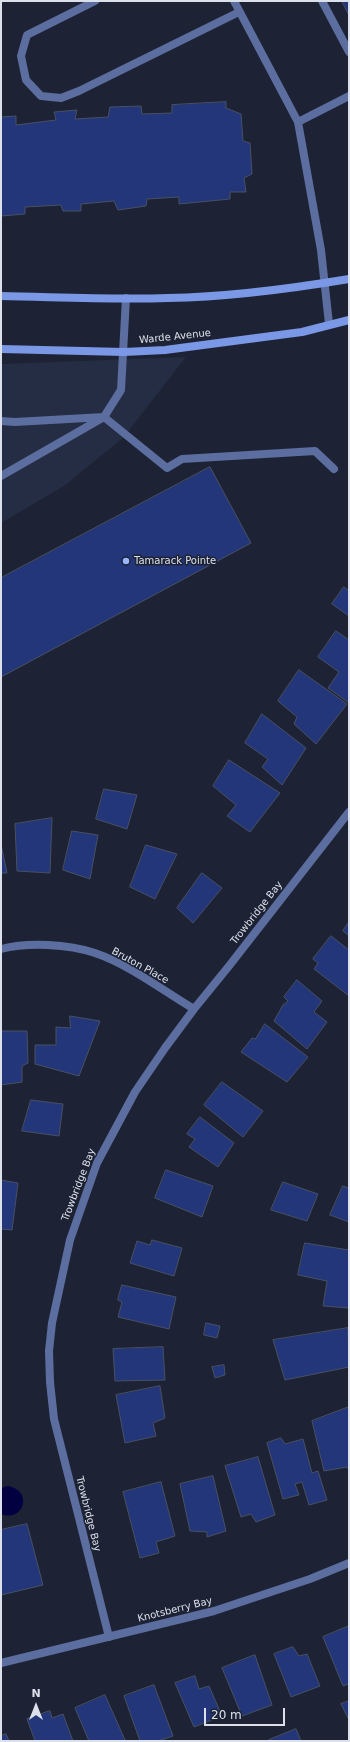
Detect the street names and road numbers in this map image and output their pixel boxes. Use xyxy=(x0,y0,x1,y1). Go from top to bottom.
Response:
street label: Warde Avenue xyxy=(138,327,212,347)
street label: Trowbridge Bay xyxy=(229,879,285,947)
street label: Bruton Place xyxy=(109,945,171,987)
street label: Trowbridge Bay xyxy=(60,1147,98,1223)
street label: Trowbridge Bay xyxy=(73,1475,103,1553)
street label: Knotsberry Bay xyxy=(136,1595,214,1625)

